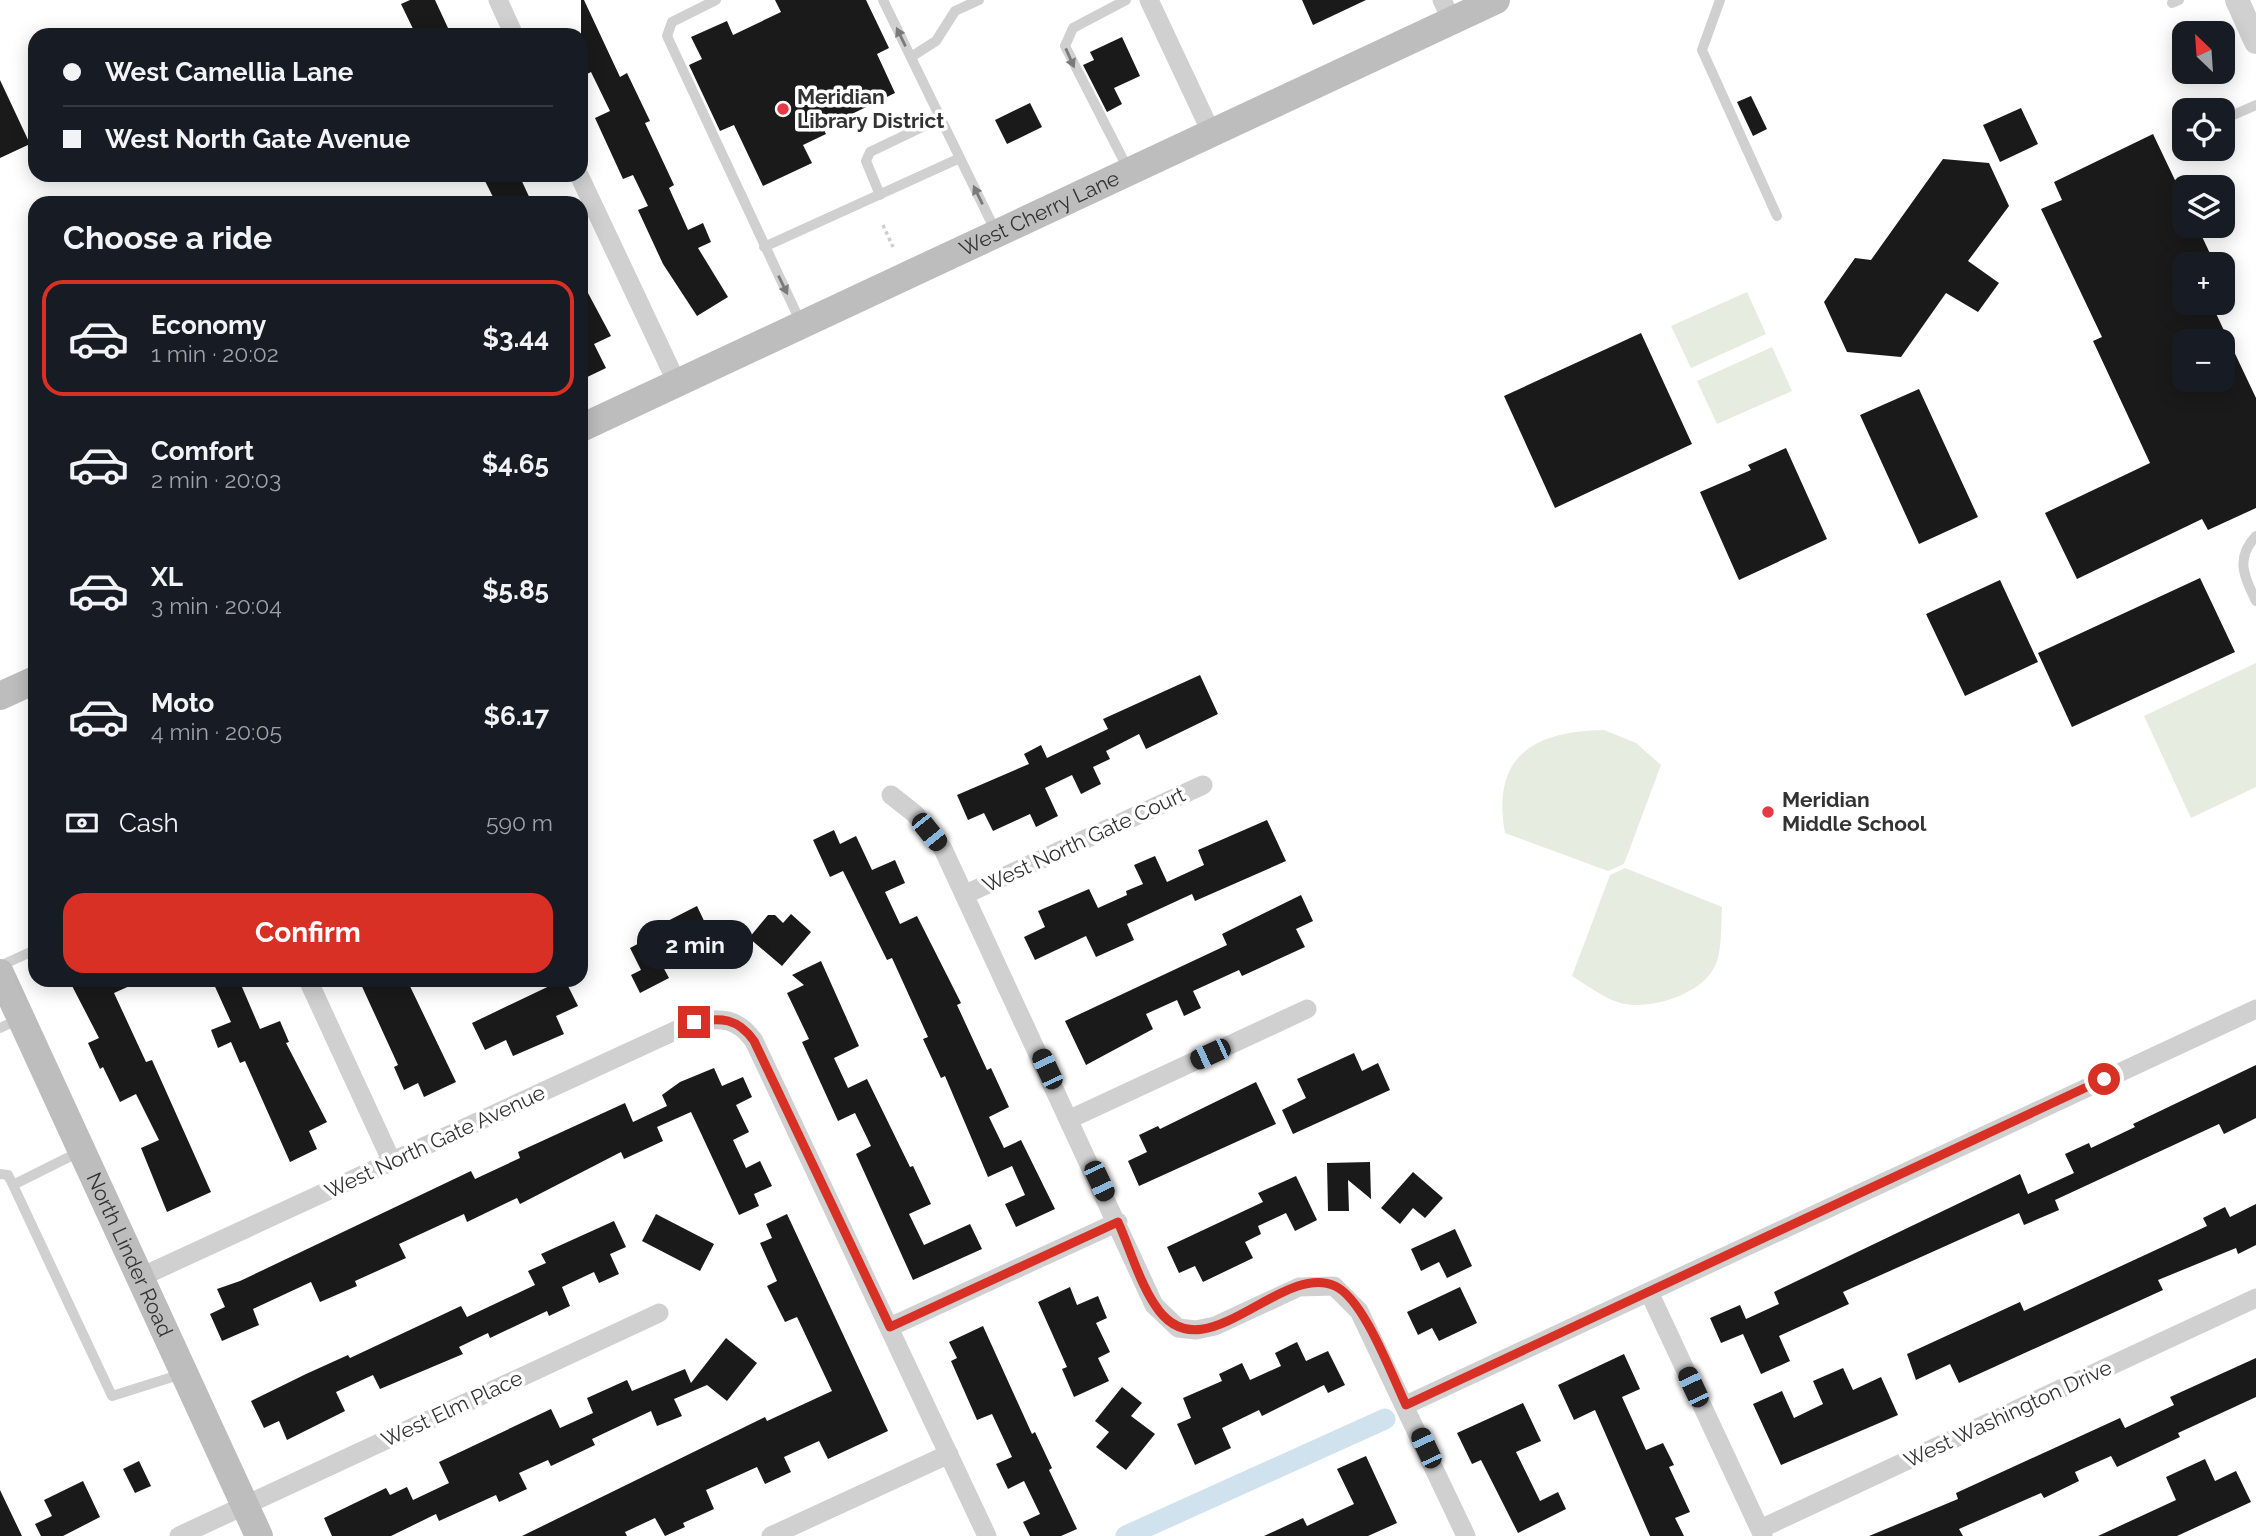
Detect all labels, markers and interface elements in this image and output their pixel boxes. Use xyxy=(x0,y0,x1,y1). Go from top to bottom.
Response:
north arrow xyxy=(2172,21,2235,84)
map controls xyxy=(2172,21,2235,392)
one-way arrow xyxy=(896,27,907,47)
one-way arrow xyxy=(1064,48,1076,68)
text: West Camellia Lane xyxy=(105,57,353,87)
place label: Meridian Library District xyxy=(797,84,944,133)
button: locate xyxy=(2172,98,2235,161)
marker: Meridian Library District xyxy=(775,101,791,117)
text: West North Gate Avenue xyxy=(105,124,410,154)
street label: West Cherry Lane xyxy=(955,165,1123,261)
button: layers xyxy=(2172,175,2235,238)
one-way arrow xyxy=(972,185,984,205)
text: Choose a ride xyxy=(63,219,272,256)
button: + xyxy=(2172,252,2235,315)
one-way arrow xyxy=(777,275,788,295)
icon: car xyxy=(67,307,130,370)
text: Economy xyxy=(151,310,266,340)
text: $3.44 xyxy=(483,323,549,353)
button: − xyxy=(2172,329,2235,392)
text: 1 min · 20:02 xyxy=(151,340,279,367)
icon: car xyxy=(67,433,130,496)
text: Comfort xyxy=(151,436,254,466)
text: $4.65 xyxy=(482,449,549,479)
text: 2 min · 20:03 xyxy=(151,466,281,493)
icon: car xyxy=(67,559,130,622)
text: XL xyxy=(151,562,183,592)
text: $5.85 xyxy=(482,575,549,605)
text: 3 min · 20:04 xyxy=(151,592,282,619)
icon: car xyxy=(67,685,130,748)
text: Moto xyxy=(151,688,214,718)
text: $6.17 xyxy=(483,701,549,731)
text: 4 min · 20:05 xyxy=(151,718,282,745)
street label: West North Gate Court xyxy=(979,782,1189,898)
place label: Meridian Middle School xyxy=(1782,787,1927,836)
icon: cash xyxy=(63,804,101,842)
marker: Meridian Middle School xyxy=(1760,804,1776,820)
text: Cash xyxy=(119,808,179,838)
text: 590 m xyxy=(486,809,553,836)
car xyxy=(908,809,951,855)
button: Confirm xyxy=(63,893,553,973)
callout: 2 min xyxy=(636,920,752,970)
text: 2 min xyxy=(665,931,725,958)
route end xyxy=(678,1006,710,1038)
car xyxy=(1187,1036,1234,1072)
car xyxy=(1029,1046,1066,1092)
route start xyxy=(2088,1063,2120,1095)
street label: West North Gate Avenue xyxy=(321,1080,549,1204)
car xyxy=(1081,1158,1118,1204)
street label: North Linder Road xyxy=(82,1168,178,1340)
street label: West Washington Drive xyxy=(1900,1354,2116,1473)
car xyxy=(1675,1364,1712,1410)
street label: West Elm Place xyxy=(377,1365,526,1452)
car xyxy=(1408,1425,1445,1471)

